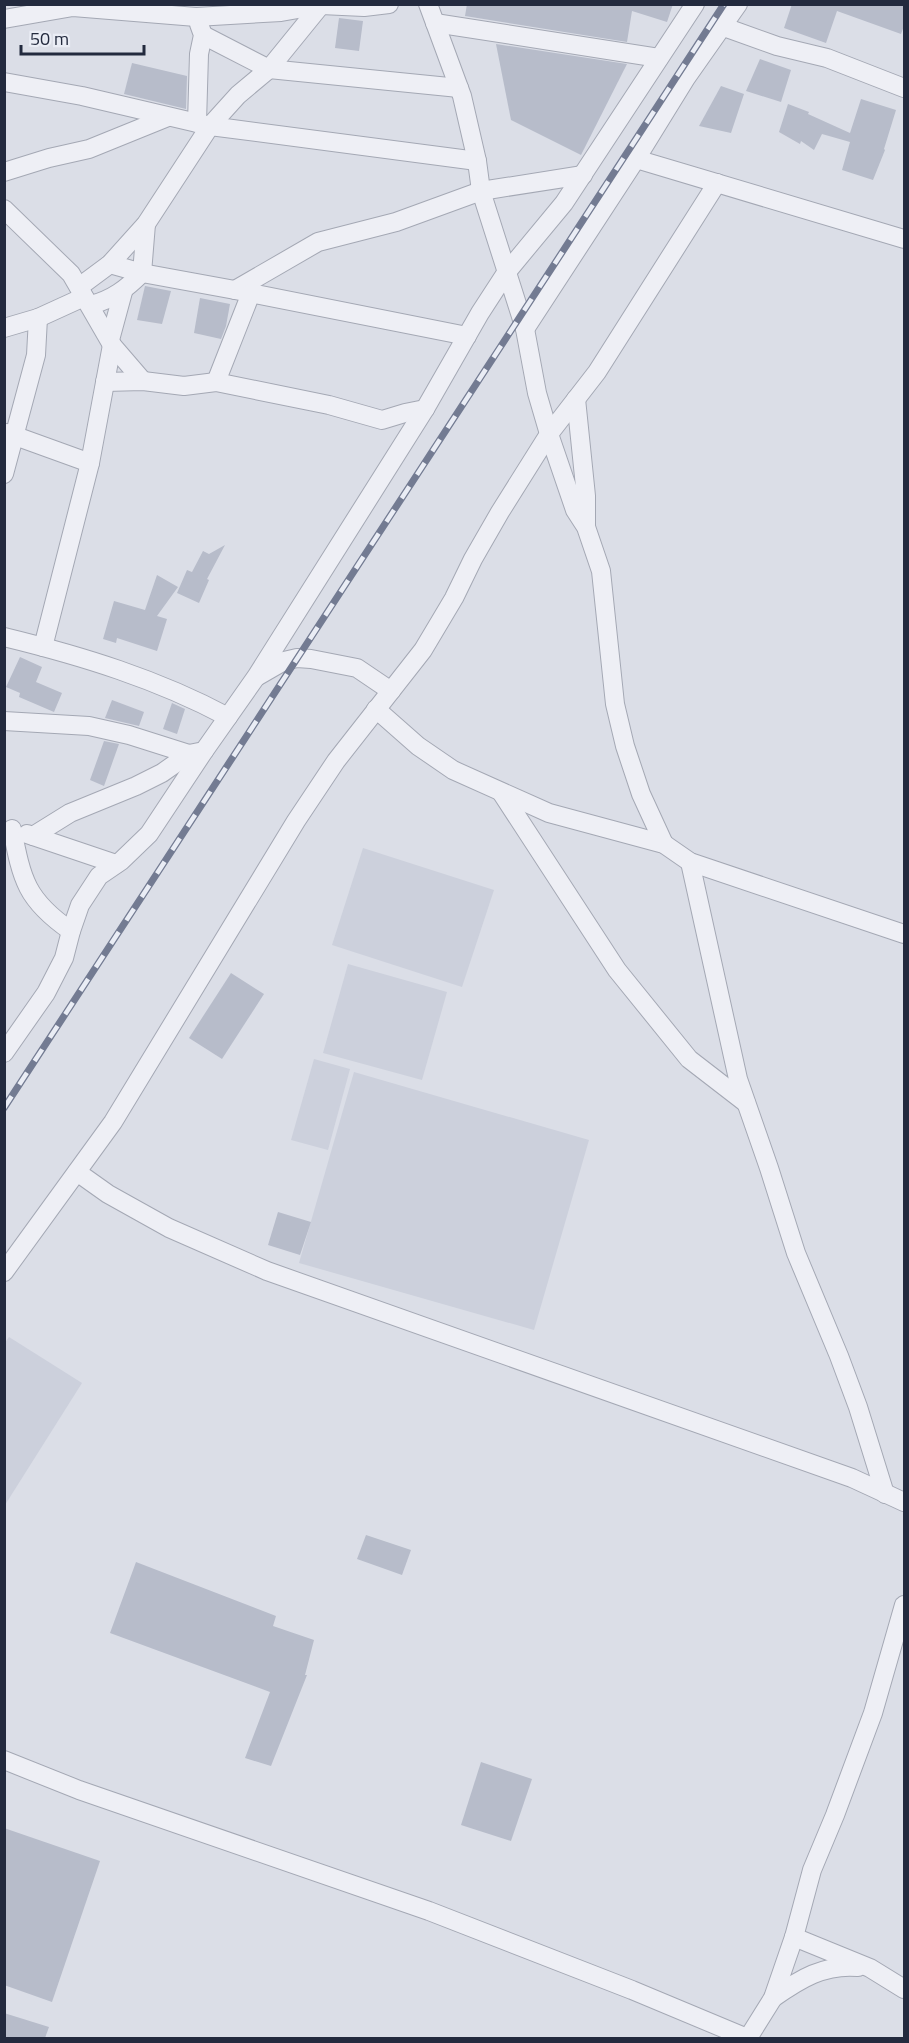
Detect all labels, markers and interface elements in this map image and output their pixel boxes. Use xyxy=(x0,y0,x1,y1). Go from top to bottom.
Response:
scale bar xyxy=(21,18,144,56)
text: 50 m xyxy=(30,25,69,52)

